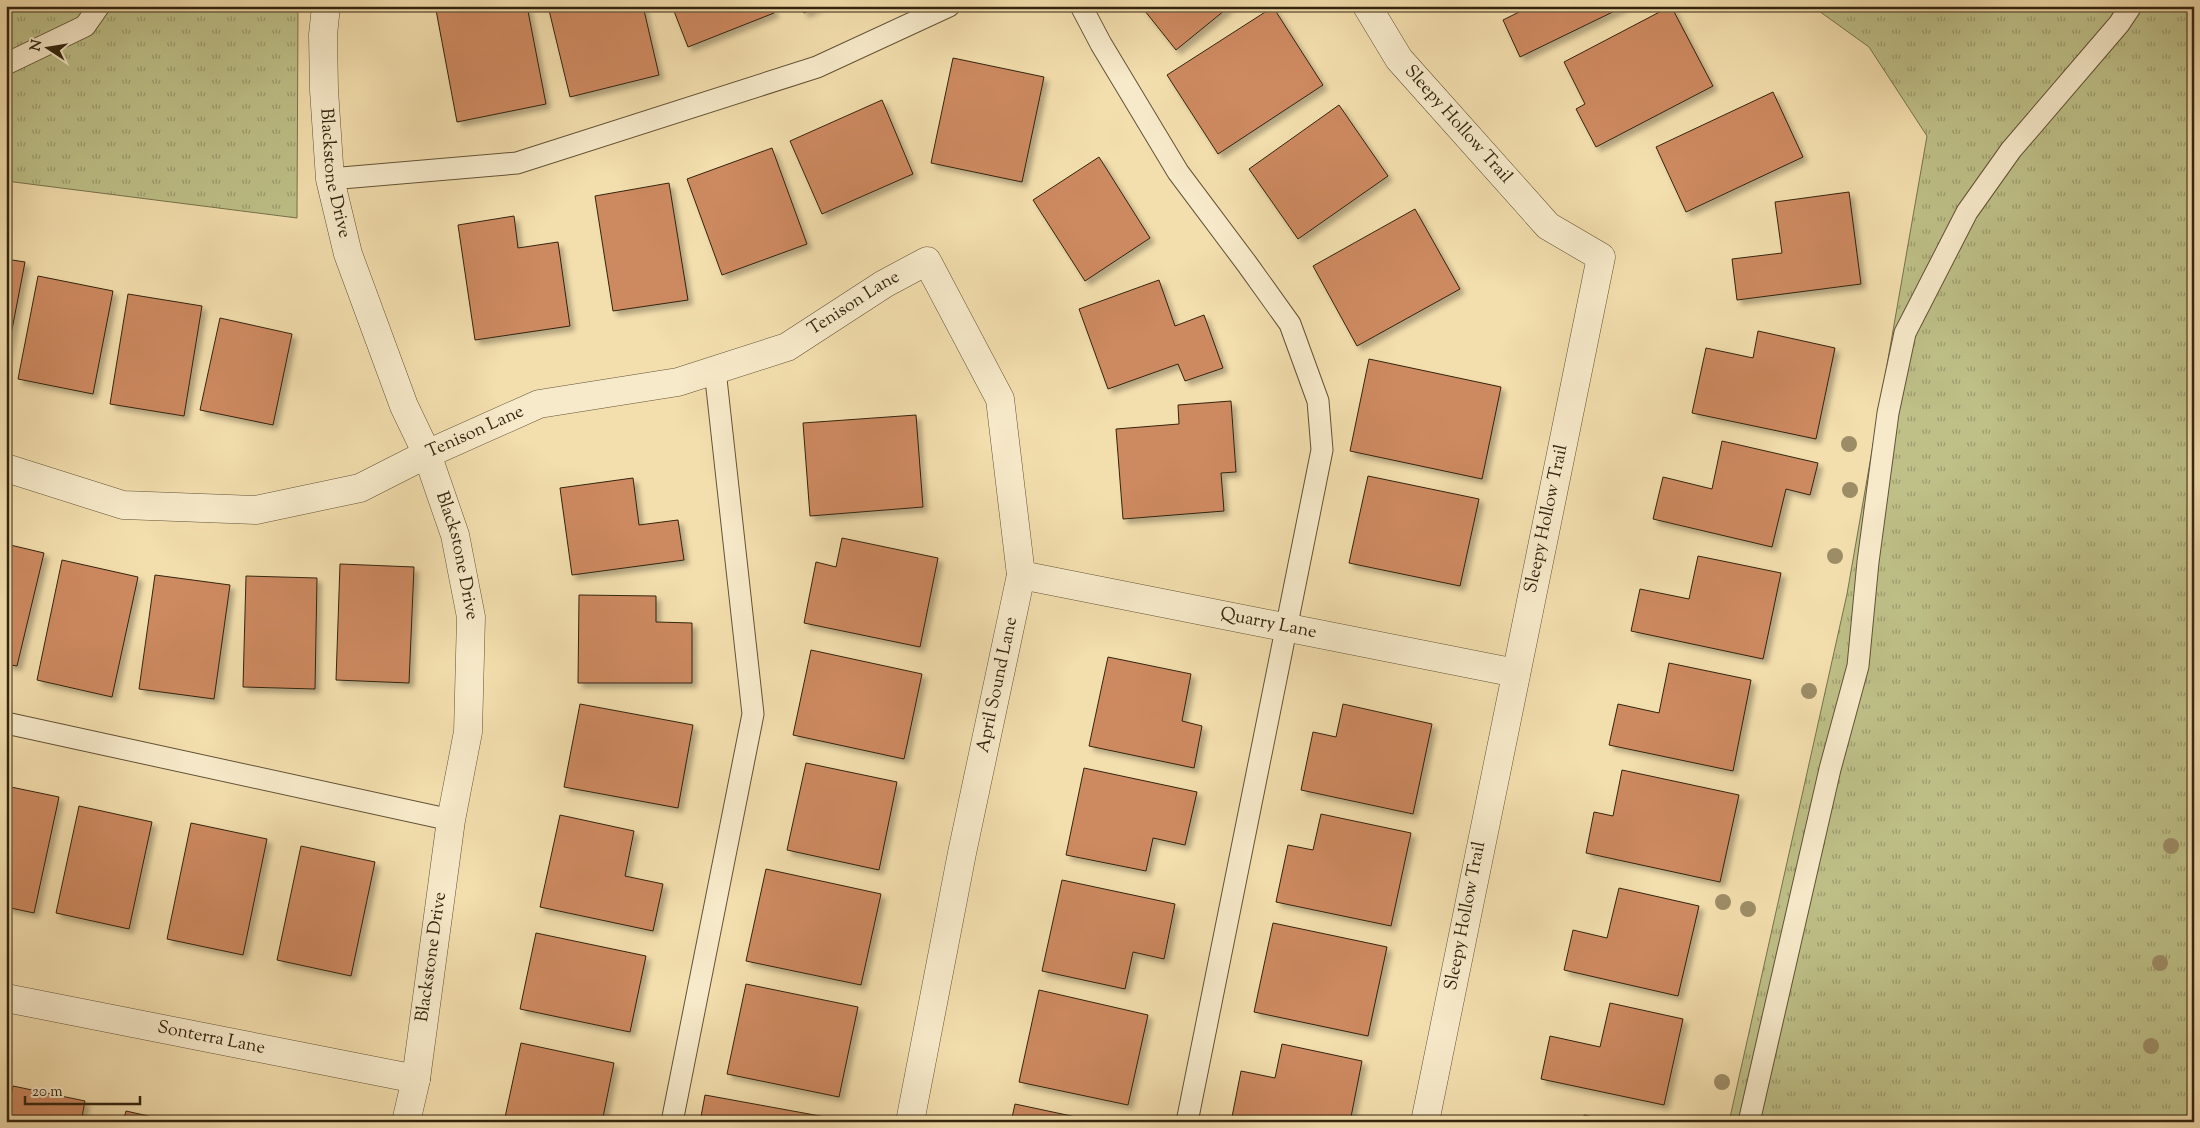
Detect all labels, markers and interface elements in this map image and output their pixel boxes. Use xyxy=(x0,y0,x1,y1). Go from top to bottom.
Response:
north arrow xyxy=(22,22,72,72)
text: N xyxy=(26,38,48,53)
street label: Sleepy Hollow Trail xyxy=(1398,60,1518,190)
street label: Blackstone Drive xyxy=(312,107,357,241)
street label: Tenison Lane xyxy=(803,265,905,343)
street label: Tenison Lane xyxy=(422,399,528,466)
street label: Sleepy Hollow Trail xyxy=(1519,442,1575,596)
street label: Blackstone Drive xyxy=(428,488,484,622)
street label: Quarry Lane xyxy=(1218,602,1319,646)
street label: April Sound Lane xyxy=(971,615,1025,755)
street label: Sleepy Hollow Trail xyxy=(1439,839,1493,993)
street label: Blackstone Drive xyxy=(410,890,454,1024)
street label: Sonterra Lane xyxy=(155,1015,267,1062)
scale bar xyxy=(25,1073,140,1105)
text: 20 m xyxy=(32,1082,63,1103)

